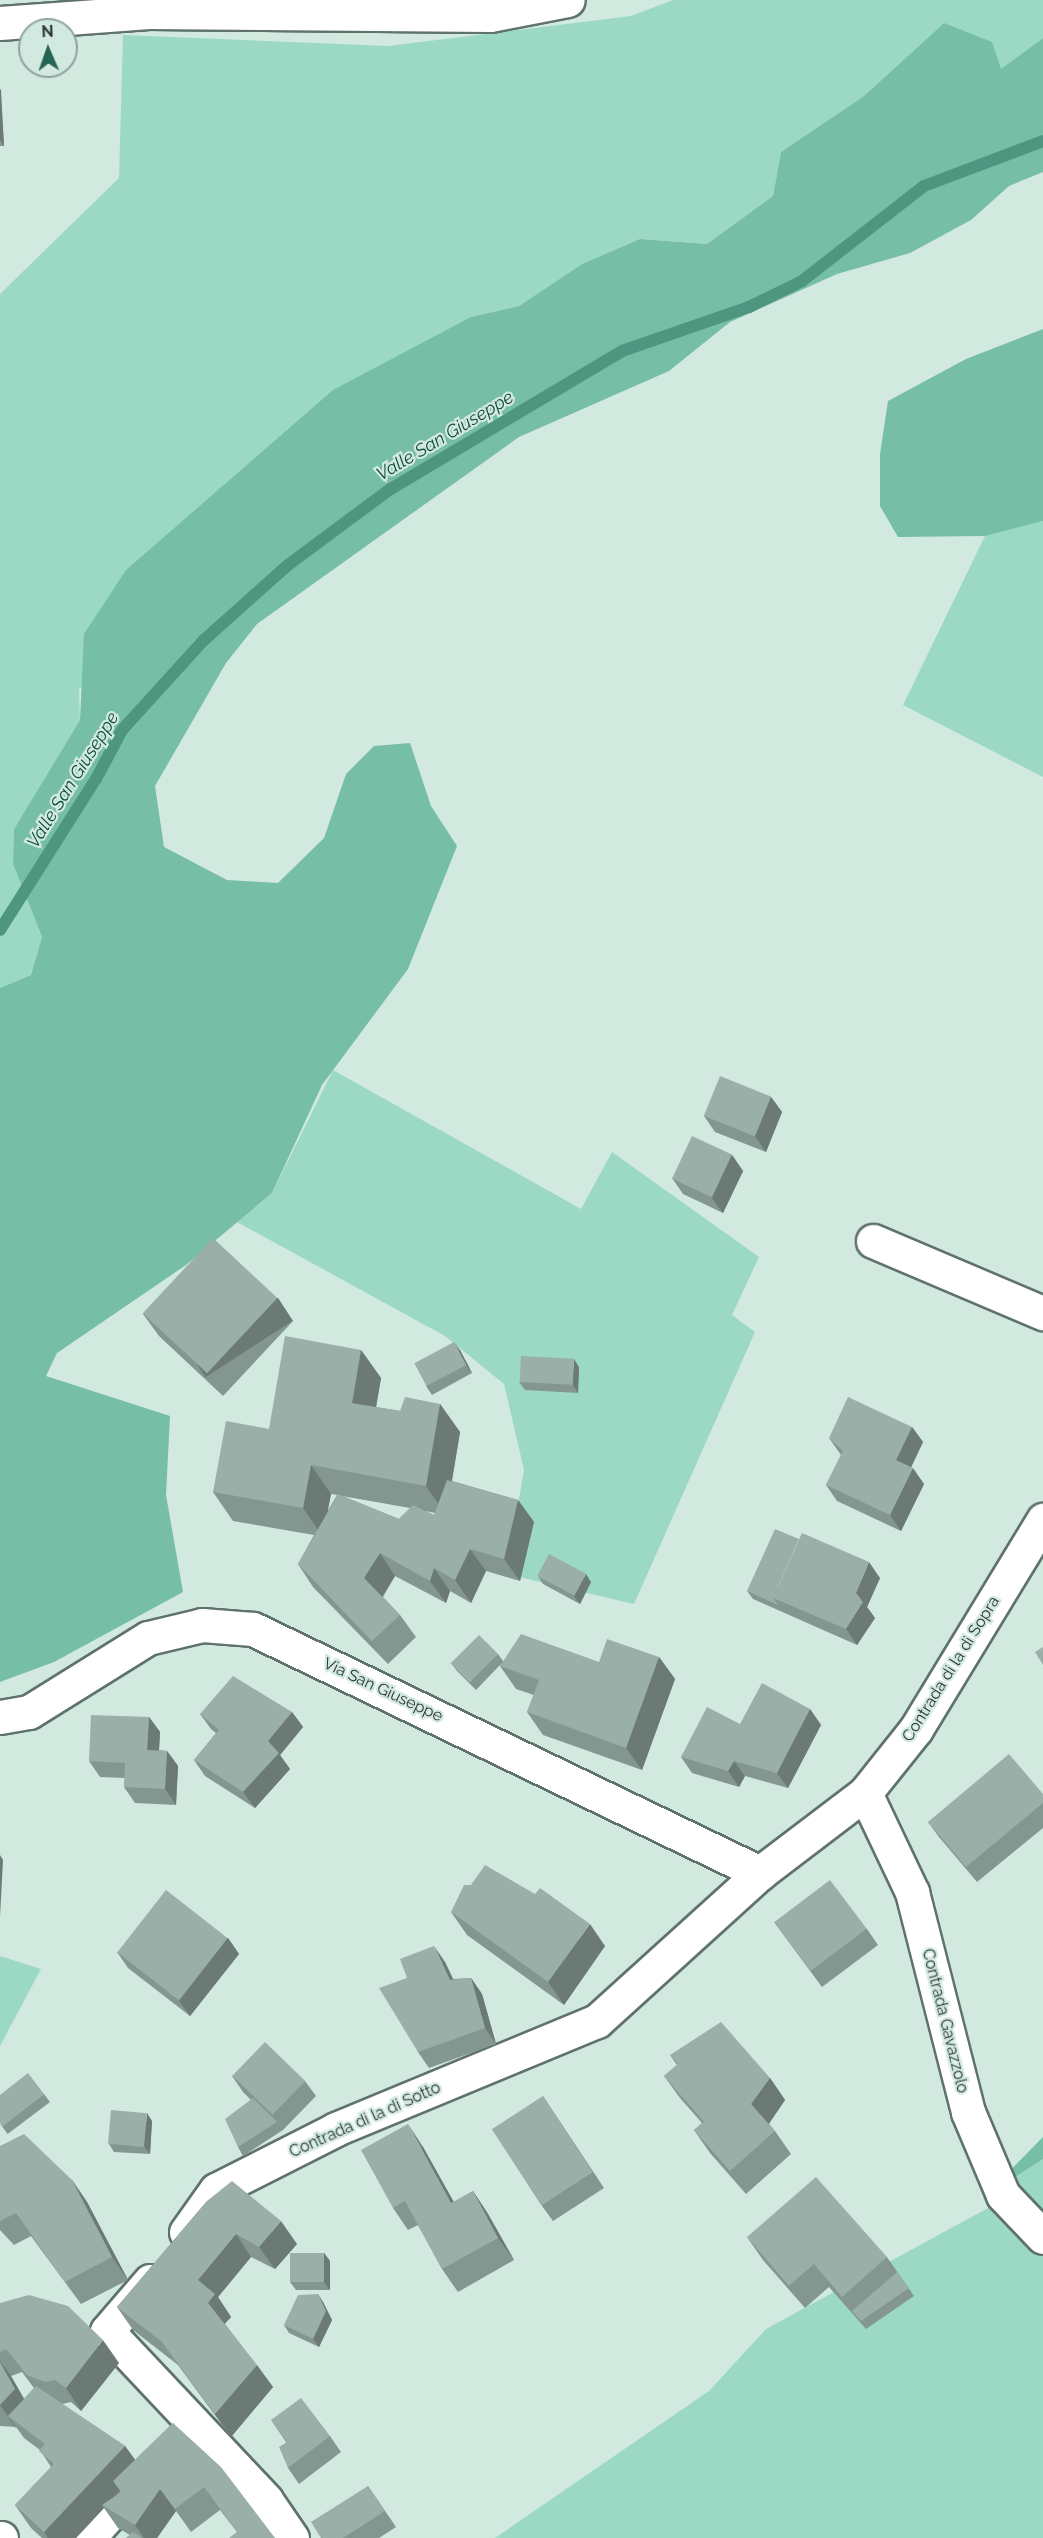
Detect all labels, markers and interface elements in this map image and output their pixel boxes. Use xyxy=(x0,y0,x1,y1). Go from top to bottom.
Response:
north arrow xyxy=(18,18,78,78)
text: N xyxy=(41,22,54,41)
water label: Valle San Giuseppe xyxy=(372,387,518,485)
water label: Valle San Giuseppe xyxy=(22,708,124,852)
street label: Contrada di la di Sopra xyxy=(898,1593,1004,1745)
street label: Via San Giuseppe xyxy=(320,1654,446,1726)
street label: Contrada Gavazzolo xyxy=(918,1947,972,2095)
street label: Contrada di la di Sotto xyxy=(286,2078,444,2162)

